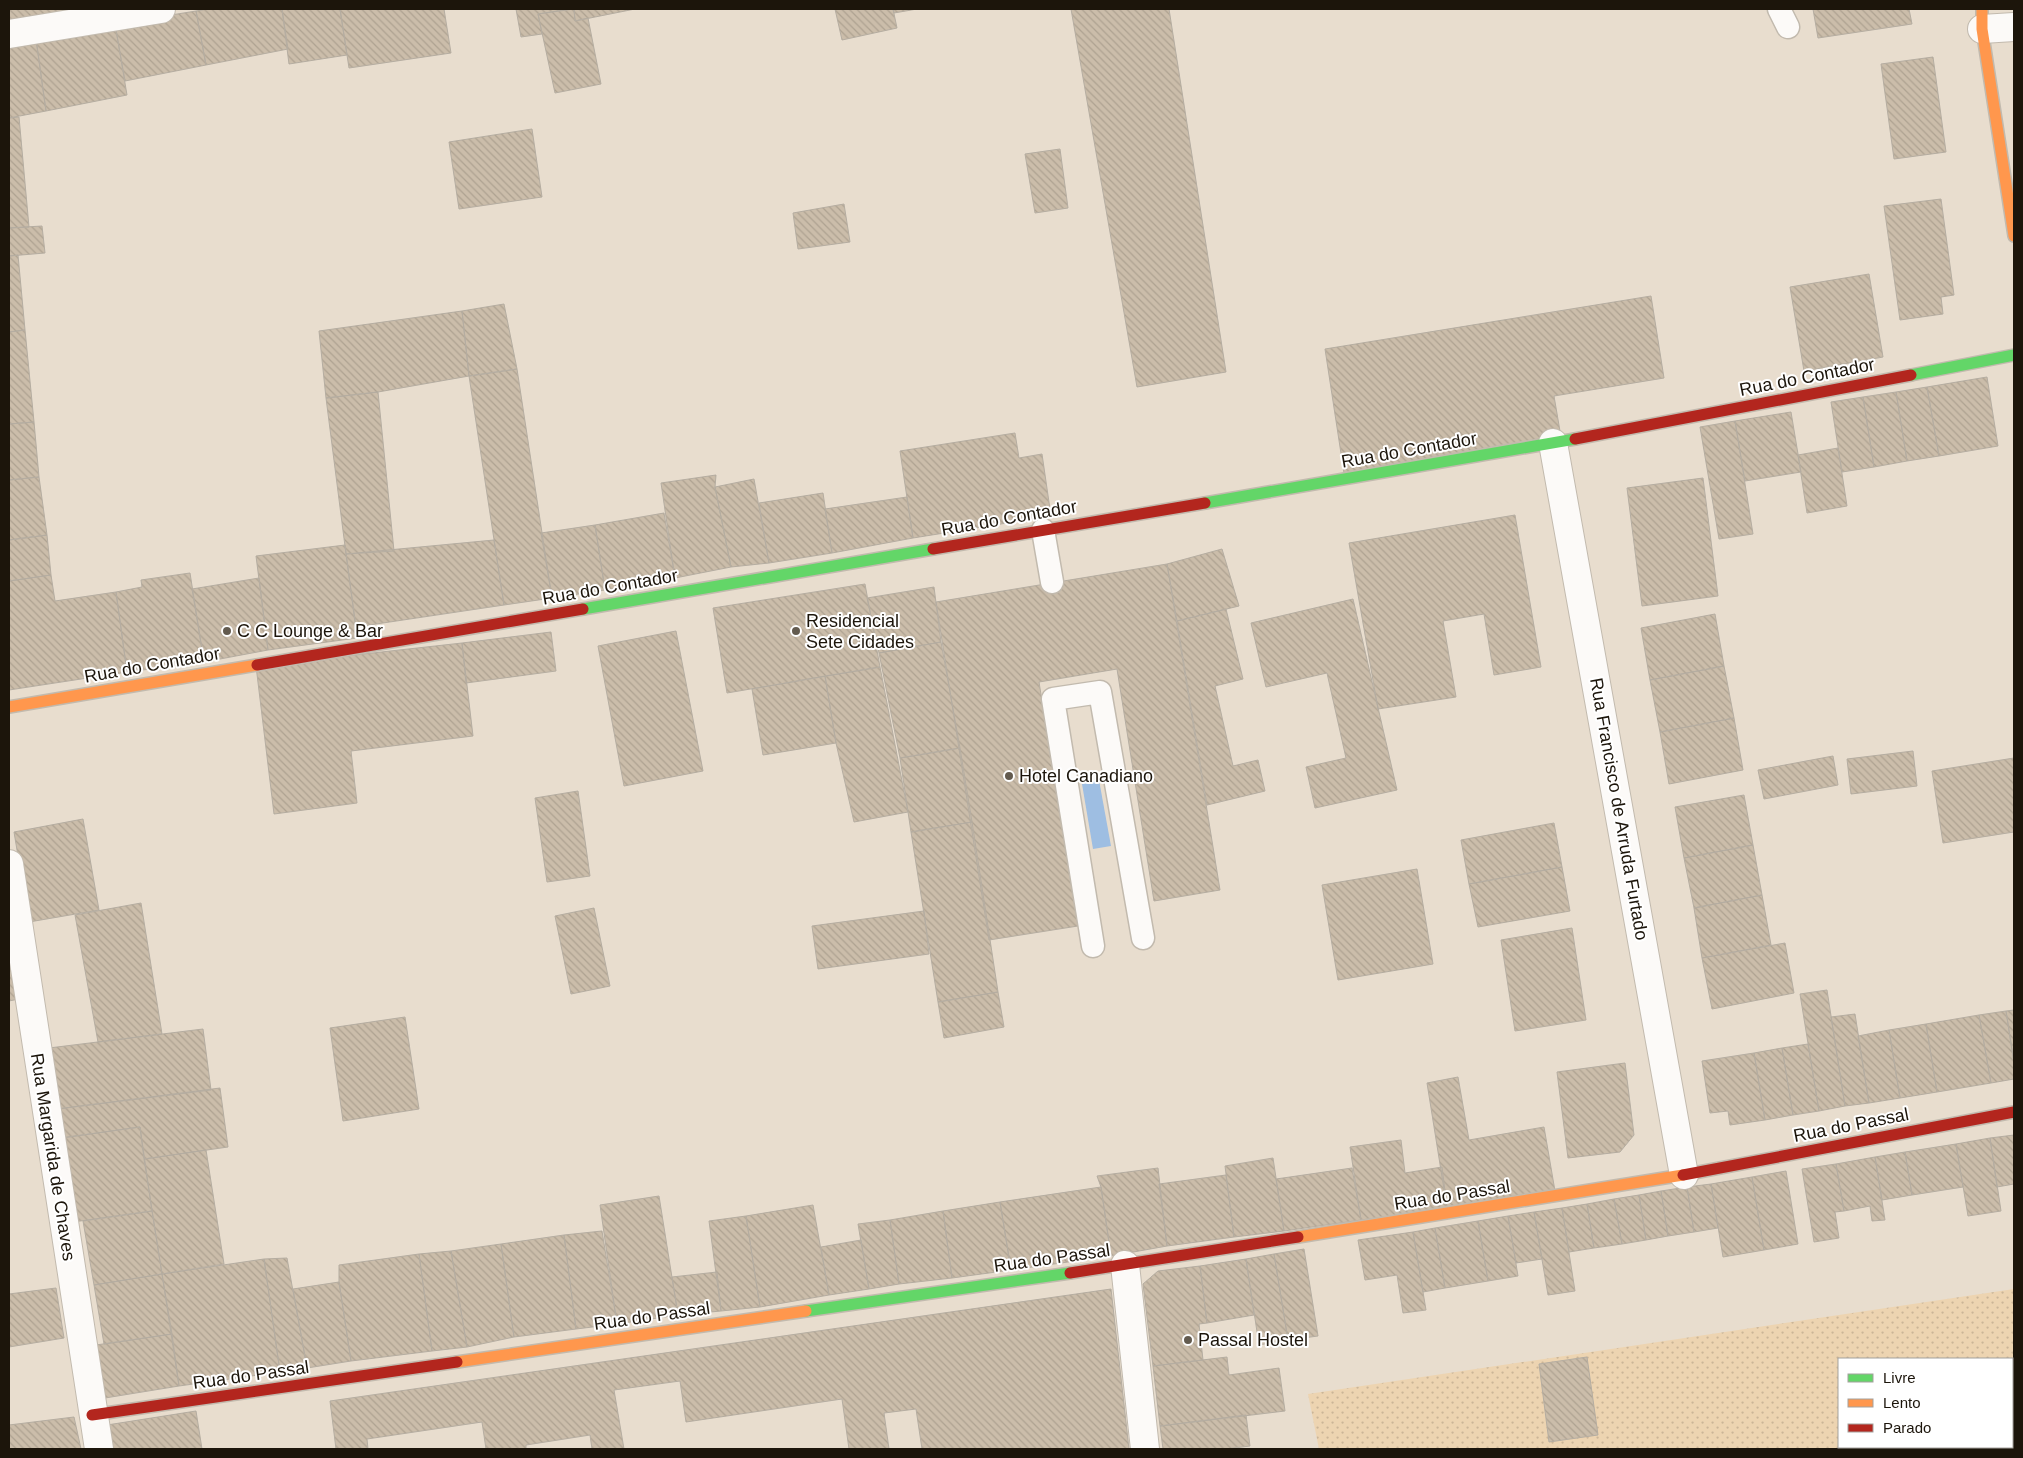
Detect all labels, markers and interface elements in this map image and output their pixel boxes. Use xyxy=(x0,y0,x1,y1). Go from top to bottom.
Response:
street label: Rua do Contador xyxy=(1738,354,1876,400)
street label: Rua do Contador xyxy=(1340,428,1478,472)
street label: Rua do Contador xyxy=(940,496,1078,540)
street label: Rua do Contador xyxy=(541,565,679,609)
place label: Residencial Sete Cidades xyxy=(806,611,914,652)
place label: C C Lounge & Bar xyxy=(237,621,383,641)
marker: C C Lounge & Bar xyxy=(221,625,233,637)
marker: Residencial Sete Cidades xyxy=(790,625,802,637)
street label: Rua do Contador xyxy=(83,643,221,687)
street label: Rua Francisco de Arruda Furtado xyxy=(1586,676,1652,942)
place label: Hotel Canadiano xyxy=(1019,766,1153,786)
marker: Hotel Canadiano xyxy=(1003,770,1015,782)
street label: Rua Margarida de Chaves xyxy=(27,1052,79,1262)
street label: Rua do Passal xyxy=(1792,1104,1910,1146)
street label: Rua do Passal xyxy=(1393,1176,1511,1214)
street label: Rua do Passal xyxy=(993,1240,1111,1276)
street label: Rua do Passal xyxy=(593,1298,711,1334)
place label: Passal Hostel xyxy=(1198,1330,1308,1350)
marker: Passal Hostel xyxy=(1182,1334,1194,1346)
street label: Rua do Passal xyxy=(192,1357,310,1393)
legend xyxy=(1838,1358,2013,1448)
text: Livre xyxy=(1883,1369,1916,1386)
text: Lento xyxy=(1883,1394,1921,1411)
text: Parado xyxy=(1883,1419,1931,1436)

